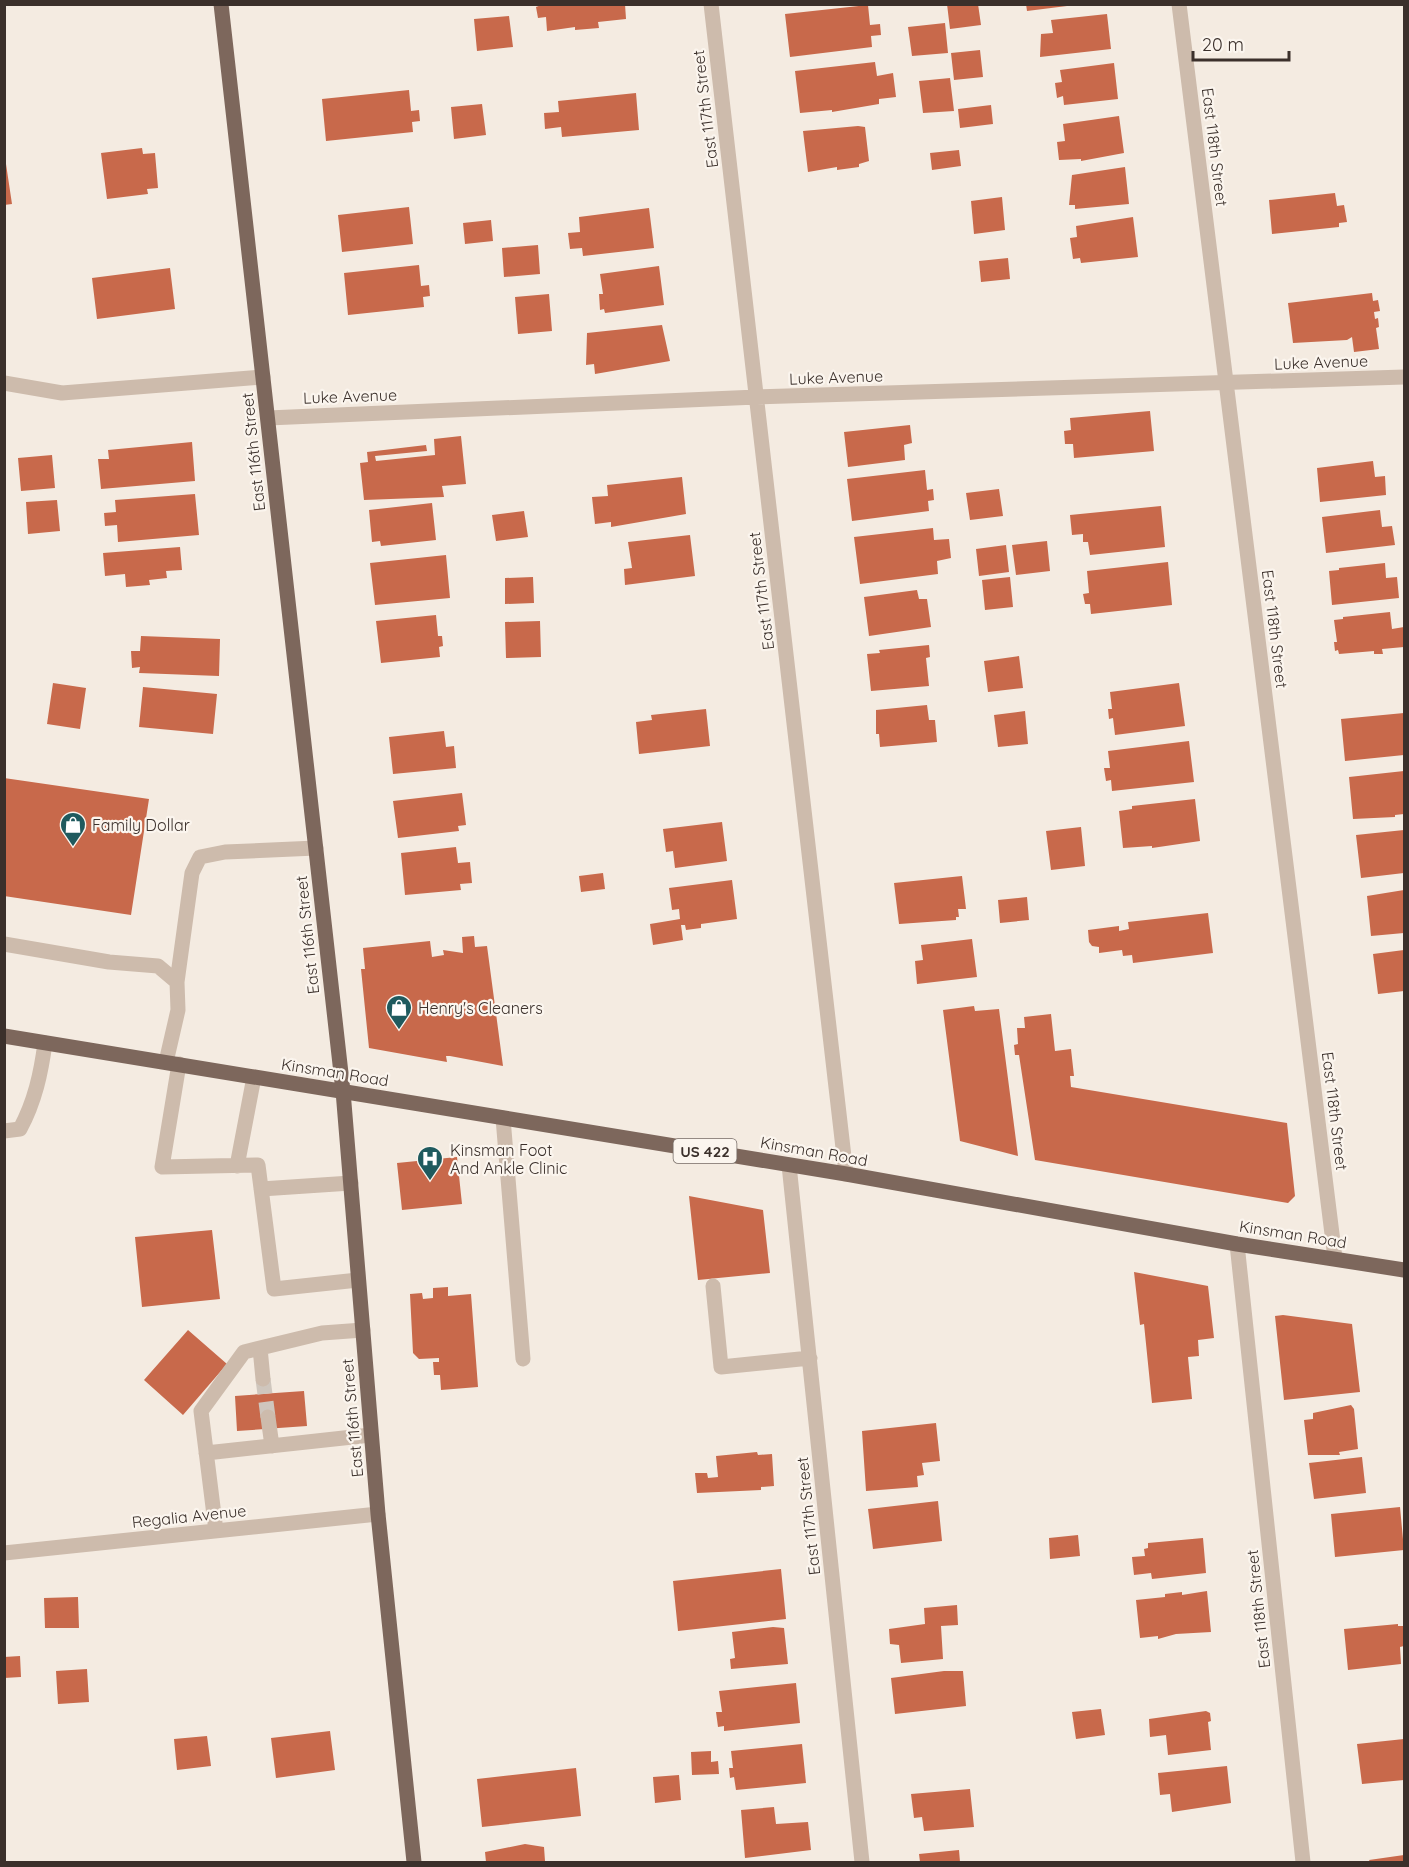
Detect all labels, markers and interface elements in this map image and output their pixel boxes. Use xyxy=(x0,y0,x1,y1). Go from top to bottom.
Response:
scale bar xyxy=(1193,24,1289,62)
text: 20 m xyxy=(1202,33,1244,56)
street label: East 117th Street xyxy=(688,49,722,169)
street label: East 118th Street xyxy=(1198,87,1232,207)
street label: Luke Avenue xyxy=(1274,350,1368,374)
street label: Luke Avenue xyxy=(789,365,883,389)
street label: Luke Avenue xyxy=(303,384,397,408)
street label: East 116th Street xyxy=(237,392,269,512)
street label: East 117th Street xyxy=(744,531,778,651)
street label: East 118th Street xyxy=(1258,569,1292,689)
shop icon: Family Dollar xyxy=(58,810,88,848)
place label: Family Dollar xyxy=(92,815,190,835)
street label: East 116th Street xyxy=(291,875,323,995)
shop icon: Henry's Cleaners xyxy=(384,993,414,1031)
place label: Henry's Cleaners xyxy=(418,998,543,1018)
street label: East 118th Street xyxy=(1318,1051,1352,1171)
street label: Kinsman Road xyxy=(280,1054,390,1090)
street label: Kinsman Road xyxy=(759,1132,869,1170)
road number: US 422 xyxy=(674,1139,736,1163)
place label: Kinsman Foot And Ankle Clinic xyxy=(450,1140,567,1178)
hospital icon: Kinsman Foot And Ankle Clinic xyxy=(415,1144,445,1182)
street label: Kinsman Road xyxy=(1238,1216,1348,1252)
street label: East 116th Street xyxy=(337,1358,367,1478)
street label: East 117th Street xyxy=(792,1456,824,1576)
street label: Regalia Avenue xyxy=(131,1500,247,1532)
street label: East 118th Street xyxy=(1242,1549,1274,1669)

